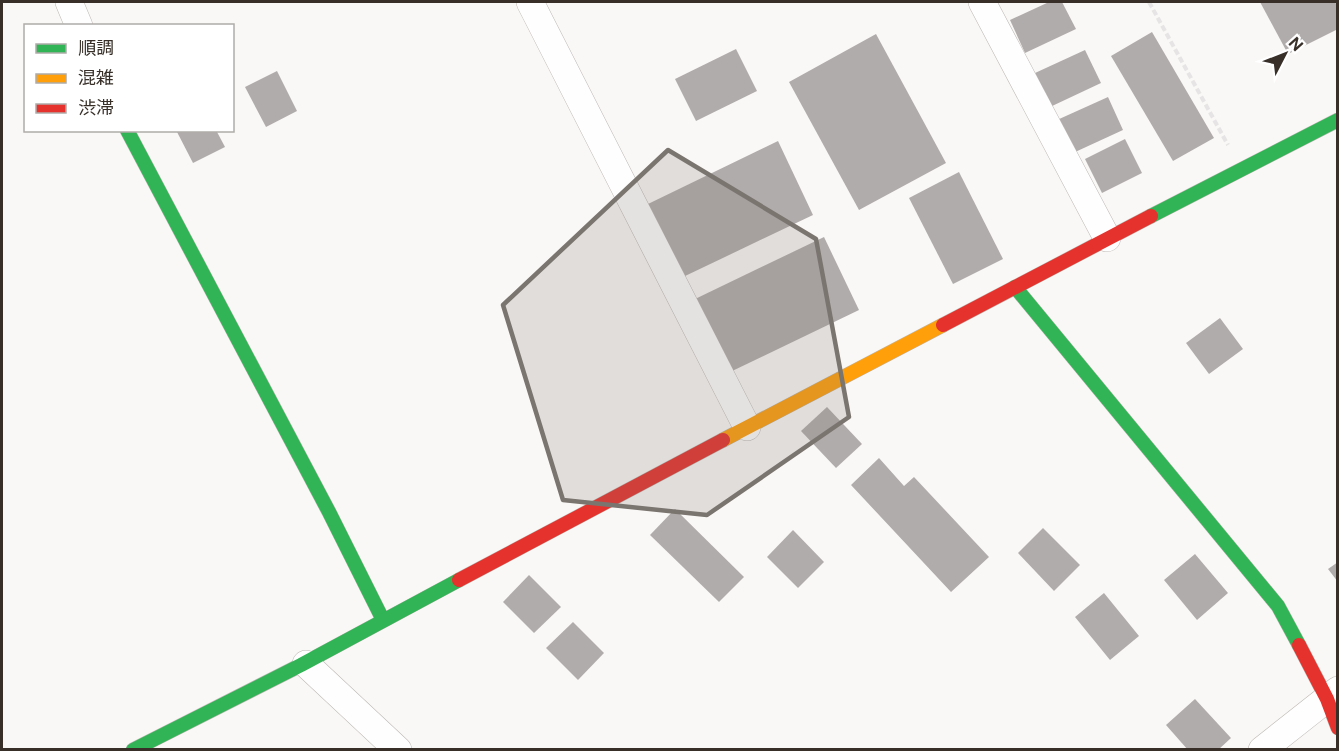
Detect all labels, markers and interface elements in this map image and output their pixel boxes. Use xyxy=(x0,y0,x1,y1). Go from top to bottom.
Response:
legend xyxy=(24,24,234,132)
north arrow xyxy=(1255,24,1315,84)
text: N xyxy=(1285,33,1307,55)
text: 順調 xyxy=(78,37,114,58)
text: 混雑 xyxy=(78,67,114,88)
text: 渋滞 xyxy=(78,97,114,118)

